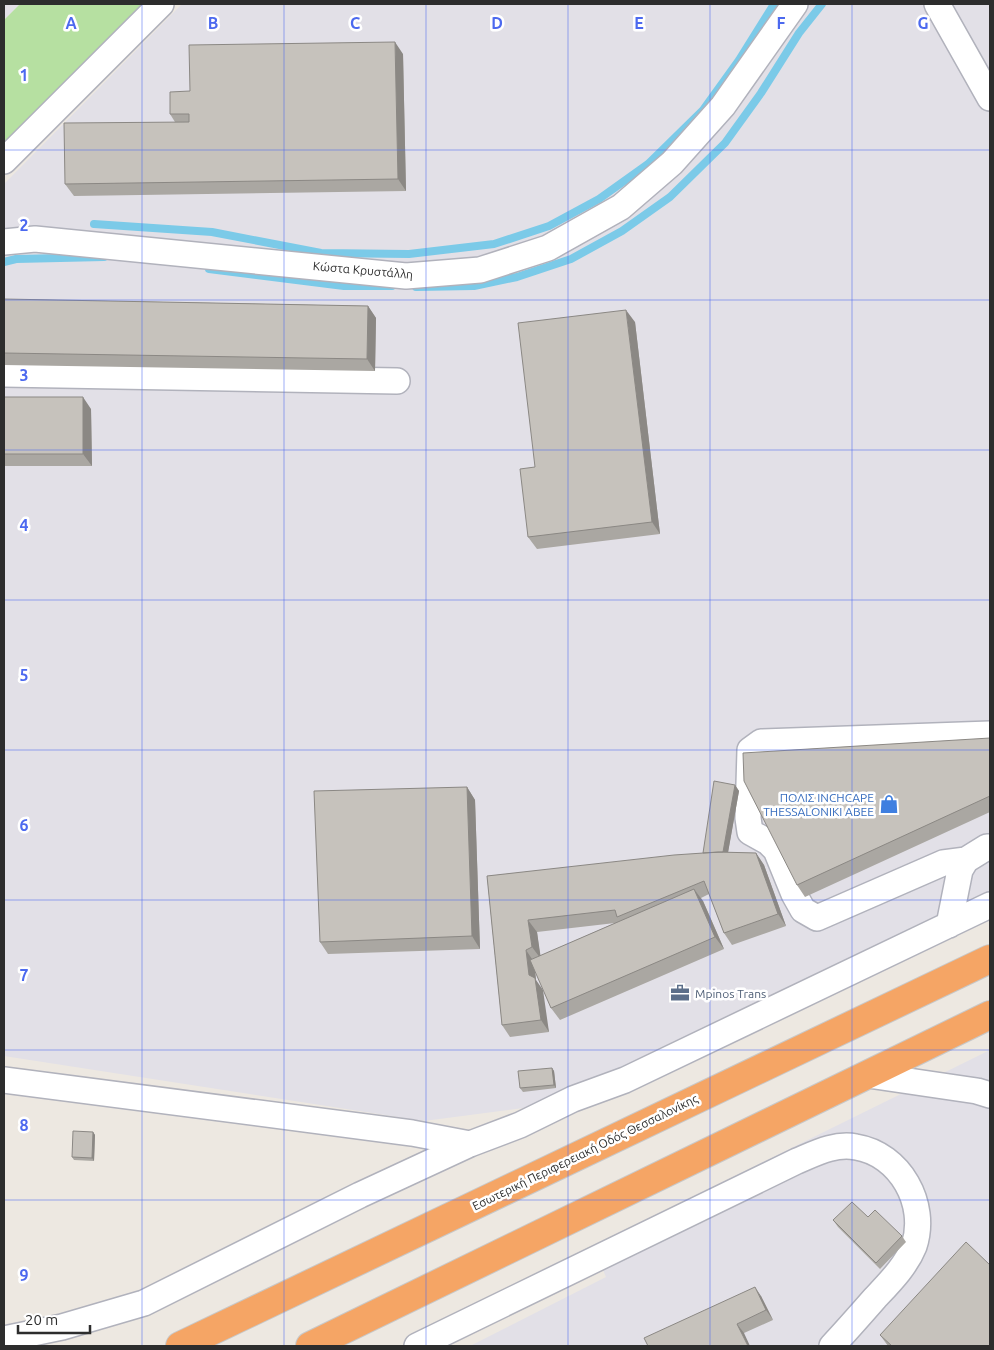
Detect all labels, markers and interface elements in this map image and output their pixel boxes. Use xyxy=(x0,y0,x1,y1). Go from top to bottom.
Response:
text: A xyxy=(65,14,77,32)
text: B xyxy=(208,14,218,32)
text: C xyxy=(350,14,360,32)
text: D xyxy=(491,14,503,32)
text: E xyxy=(634,14,644,32)
text: F xyxy=(777,14,786,32)
text: G xyxy=(917,14,929,32)
text: 1 xyxy=(19,66,29,84)
text: 2 xyxy=(19,216,29,234)
street label: Κώστα Κρυστάλλη xyxy=(312,259,414,281)
text: 3 xyxy=(19,366,29,384)
text: 4 xyxy=(19,516,29,534)
text: 5 xyxy=(19,666,29,684)
place label: ΠΟΛΙΣ INCHCAPE THESSALONIKI ΑΒΕΕ xyxy=(763,791,874,818)
shop icon: ΠΟΛΙΣ INCHCAPE THESSALONIKI ΑΒΕΕ xyxy=(878,793,900,815)
text: 6 xyxy=(19,816,29,834)
text: 7 xyxy=(19,966,29,984)
office icon: Mpinos Trans xyxy=(669,982,691,1004)
place label: Mpinos Trans xyxy=(695,987,766,1000)
street label: Εσωτερική Περιφερειακή Οδός Θεσσαλονίκης xyxy=(470,1091,701,1213)
text: 8 xyxy=(19,1116,29,1134)
text: 9 xyxy=(19,1266,29,1284)
scale bar xyxy=(18,1302,90,1334)
text: 20 m xyxy=(25,1311,58,1328)

